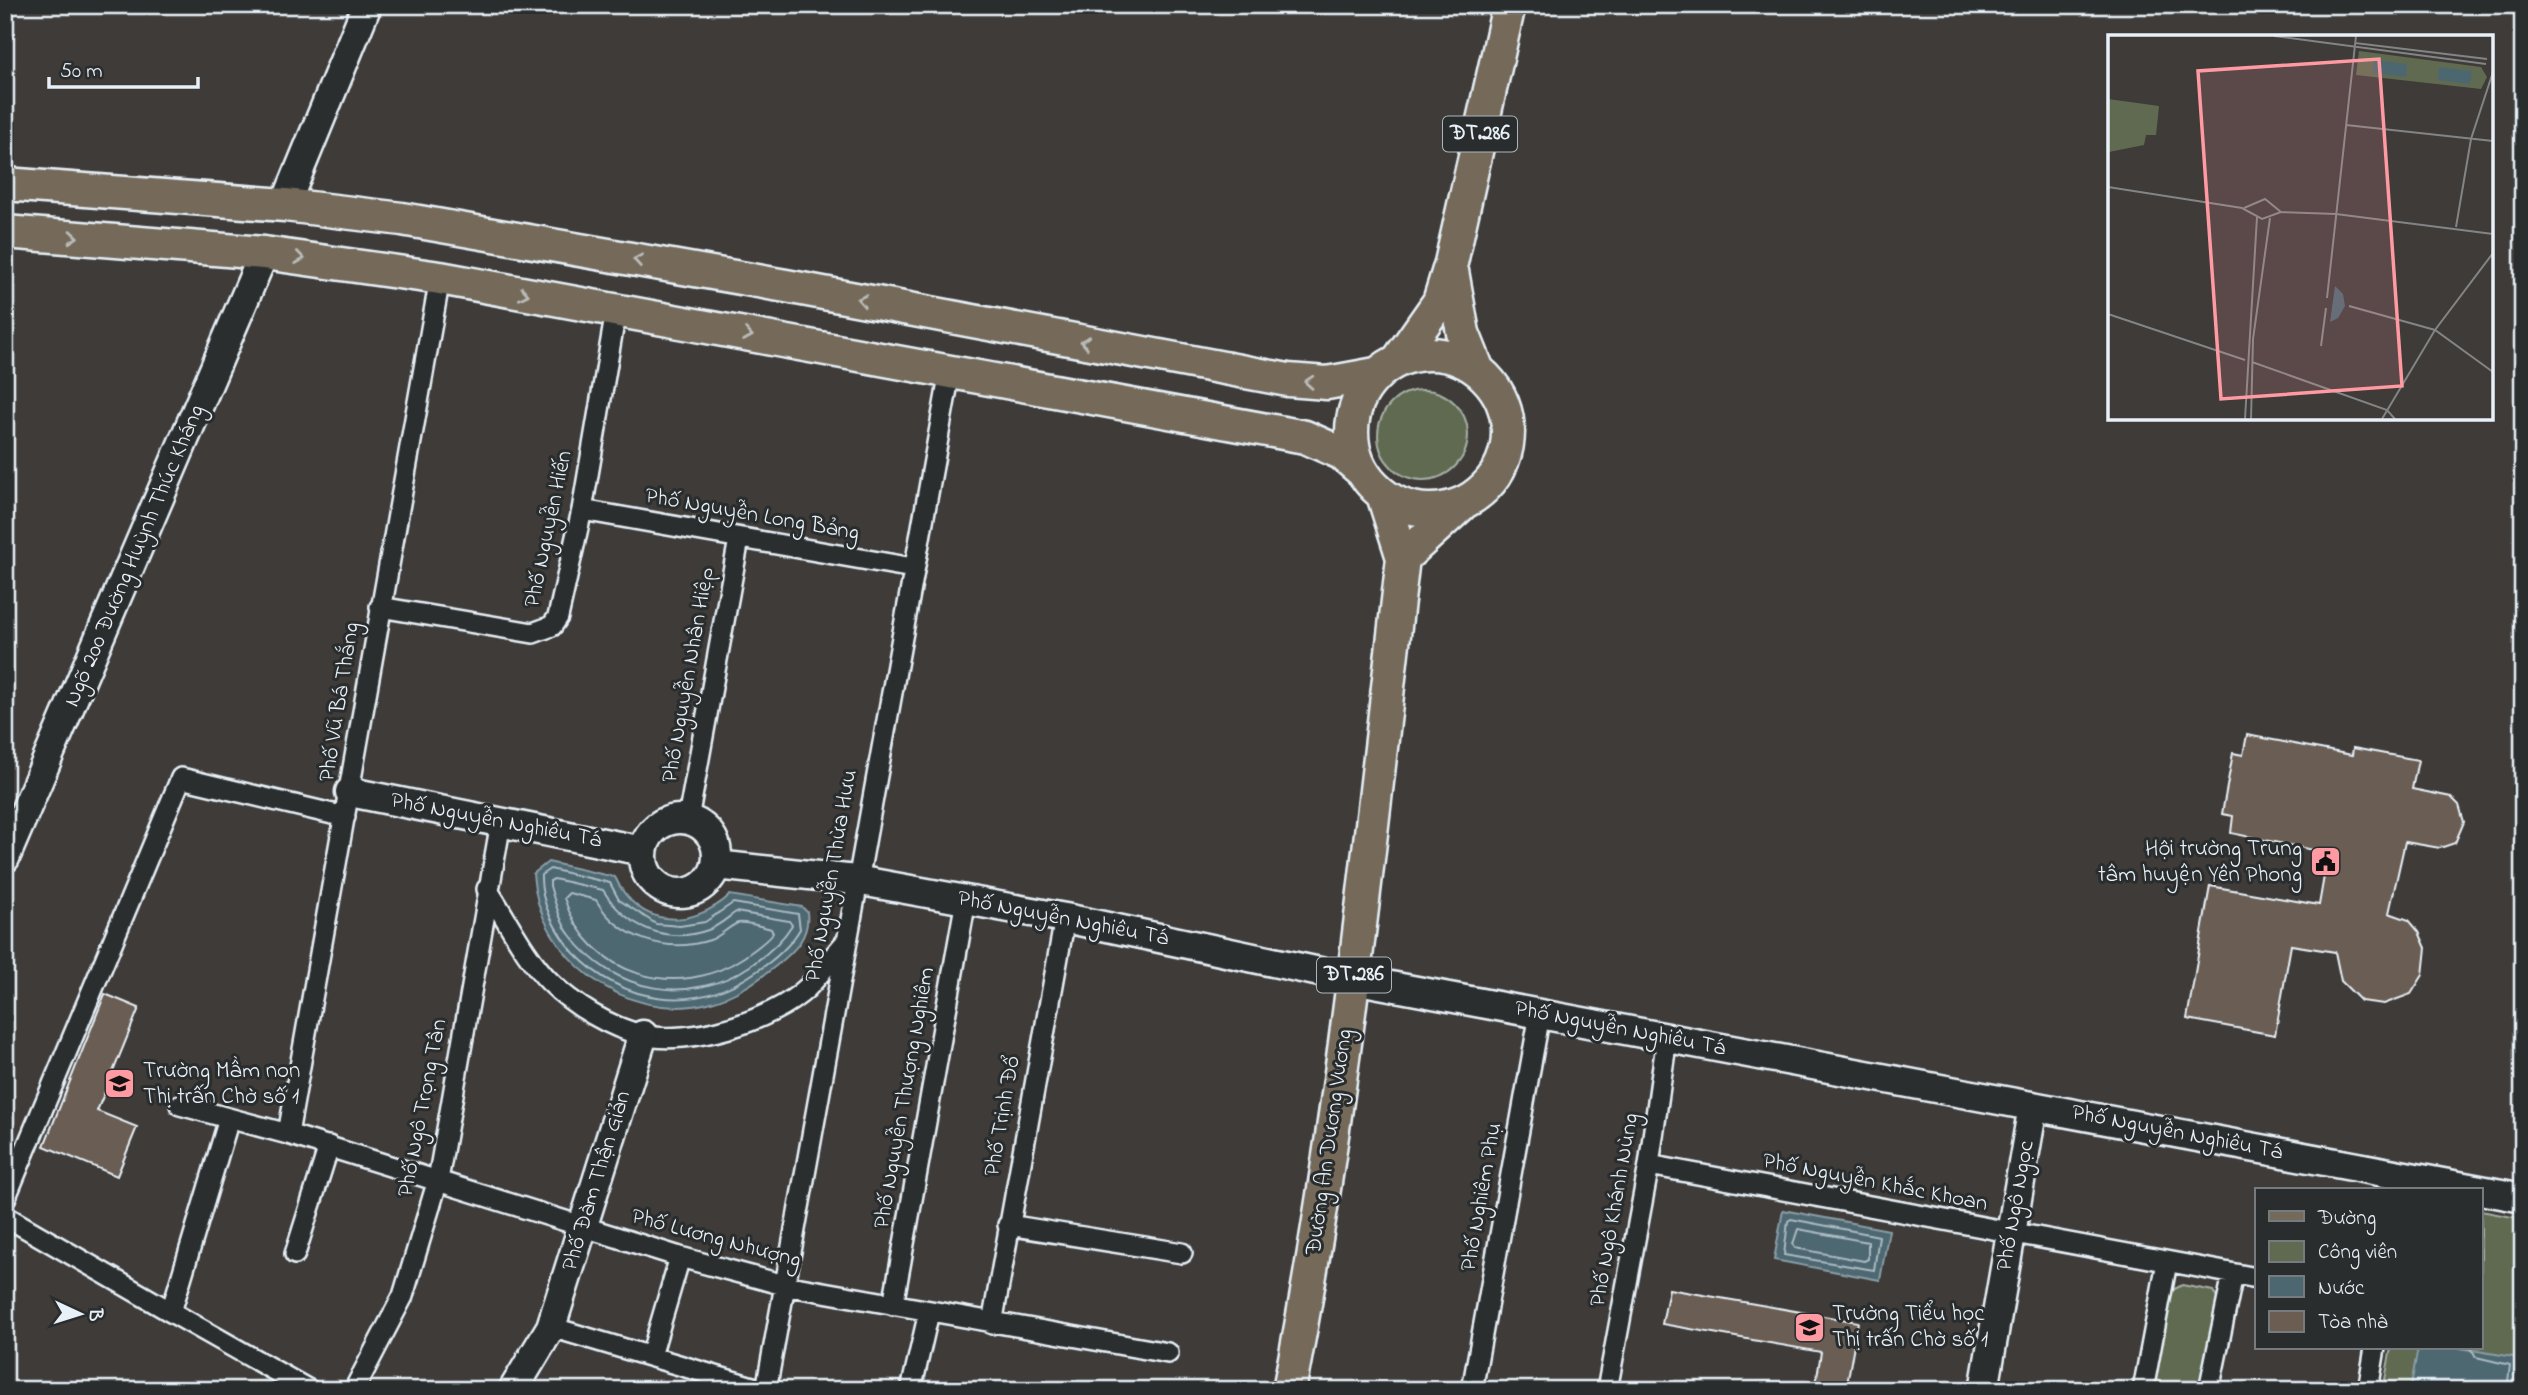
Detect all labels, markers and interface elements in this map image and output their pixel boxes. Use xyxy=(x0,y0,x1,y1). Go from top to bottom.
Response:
inset map xyxy=(2108,35,2493,420)
scale bar xyxy=(49,46,198,90)
text: 50 m xyxy=(60,57,103,87)
road number: ĐT.286 xyxy=(1443,116,1517,152)
one-way arrow xyxy=(68,229,79,244)
one-way arrow xyxy=(294,250,306,265)
one-way arrow xyxy=(632,253,644,268)
one-way arrow xyxy=(518,285,530,300)
one-way arrow xyxy=(856,294,868,309)
one-way arrow xyxy=(742,327,754,342)
one-way arrow xyxy=(1079,336,1091,351)
one-way arrow xyxy=(1303,375,1314,390)
street label: Ngõ 200 Đường Huỳnh Thúc Kháng xyxy=(56,400,216,713)
street label: Phố Nguyễn Hiến xyxy=(516,448,584,611)
street label: Phố Nguyễn Long Bảng xyxy=(642,480,862,552)
street label: Phố Nguyễn Nhân Hiệp xyxy=(654,565,726,786)
street label: Phố Vũ Bá Thắng xyxy=(311,620,370,784)
street label: Phố Nguyễn Thừa Hưu xyxy=(797,767,869,985)
street label: Phố Nguyễn Nghiêu Tá xyxy=(387,784,605,860)
place label: Hội trường Trung tâm huyện Yên Phong xyxy=(2098,833,2302,894)
public building icon: Hội trường Trung tâm huyện Yên Phong xyxy=(2308,845,2342,879)
street label: Phố Nguyễn Nghiêu Tá xyxy=(954,882,1172,958)
road number: ĐT.286 xyxy=(1317,958,1391,992)
street label: Phố Nguyễn Thượng Nghiêm xyxy=(866,965,946,1232)
street label: Phố Nguyễn Nghiêu Tá xyxy=(1511,992,1729,1068)
street label: Phố Ngô Trọng Tân xyxy=(390,1016,457,1200)
street label: Đường An Dương Vương xyxy=(1298,1027,1363,1258)
street label: Phố Trịnh Đổ xyxy=(976,1053,1030,1179)
place label: Trường Mầm non Thị trấn Chờ số 1 xyxy=(143,1055,300,1114)
school or university icon: Trường Mầm non Thị trấn Chờ số 1 xyxy=(103,1067,137,1101)
street label: Phố Đàm Thận Giản xyxy=(554,1087,640,1275)
street label: Phố Nguyễn Nghiêu Tá xyxy=(2068,1096,2286,1172)
street label: Phố Ngô Khánh Nùng xyxy=(1582,1111,1649,1310)
street label: Phố Nghiêm Phụ xyxy=(1453,1120,1512,1274)
street label: Phố Ngô Ngọc xyxy=(1988,1137,2045,1274)
street label: Phố Nguyễn Khắc Khoan xyxy=(1759,1145,1990,1223)
legend xyxy=(2255,1188,2482,1350)
street label: Phố Lương Nhượng xyxy=(627,1200,805,1279)
text: Đường xyxy=(2317,1204,2376,1236)
text: Công viên xyxy=(2318,1238,2397,1270)
text: Nước xyxy=(2318,1274,2365,1304)
north arrow xyxy=(46,1280,116,1350)
place label: Trường Tiểu học Thị trấn Chờ số 1 xyxy=(1832,1298,1988,1357)
text: B xyxy=(81,1307,108,1323)
text: Tòa nhà xyxy=(2318,1308,2388,1338)
school or university icon: Trường Tiểu học Thị trấn Chờ số 1 xyxy=(1792,1310,1826,1344)

